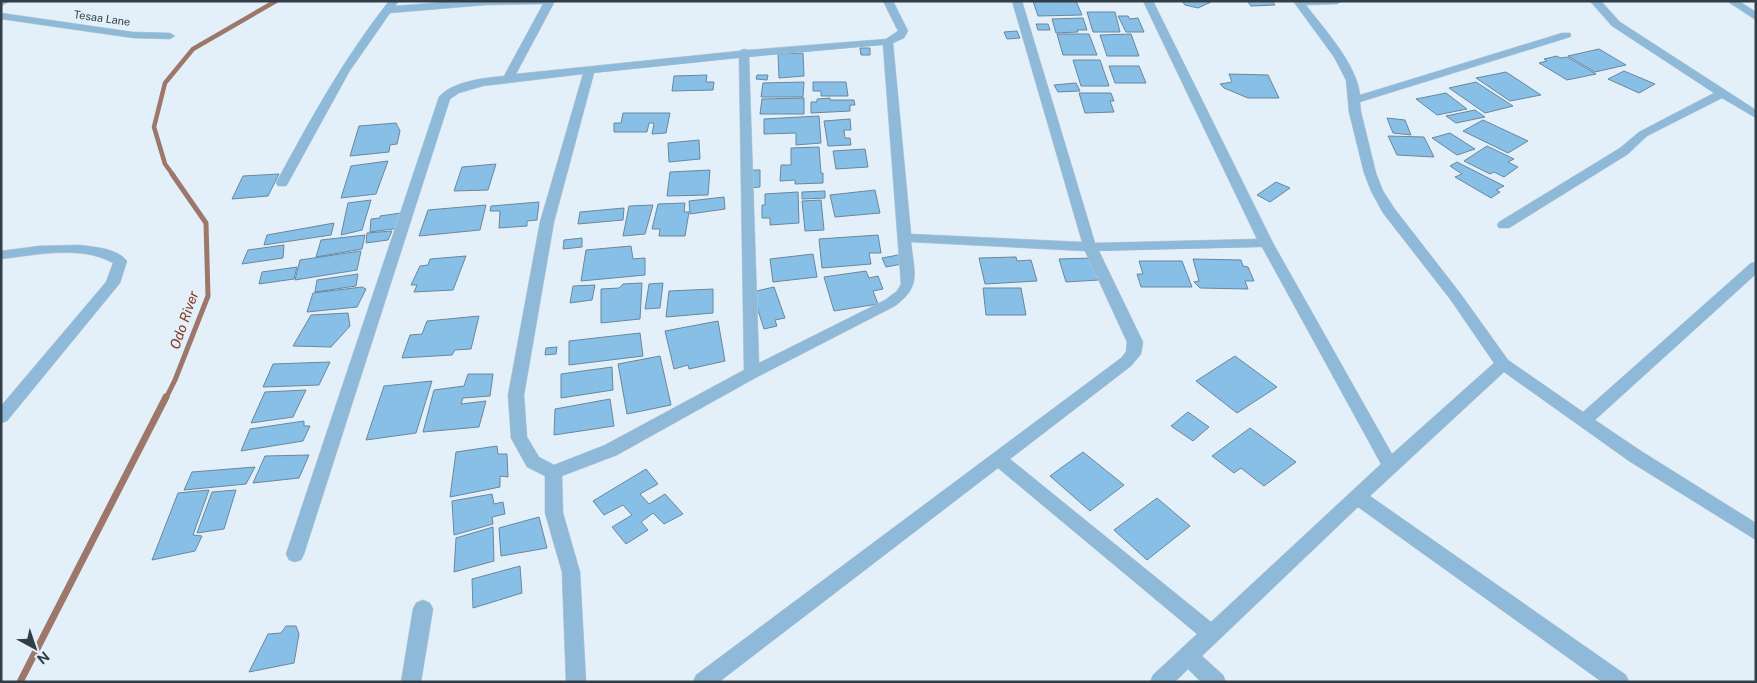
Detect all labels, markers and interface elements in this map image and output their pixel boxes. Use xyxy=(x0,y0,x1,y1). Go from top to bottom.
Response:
street label: Tesaa Lane xyxy=(73,8,131,28)
water label: Odo River xyxy=(167,288,202,351)
north arrow xyxy=(10,623,60,673)
text: N xyxy=(34,648,53,668)

